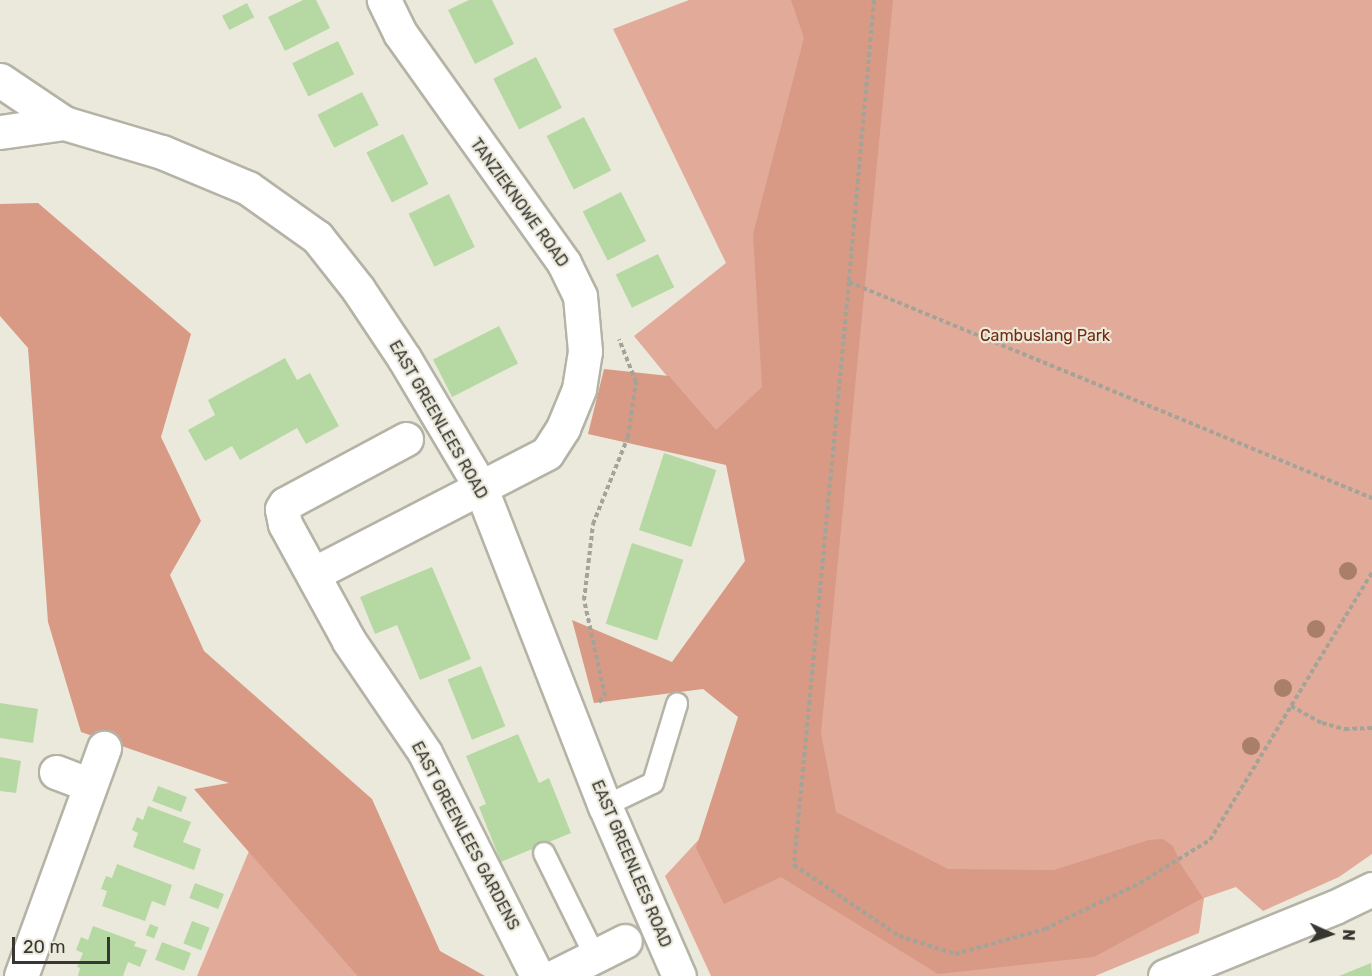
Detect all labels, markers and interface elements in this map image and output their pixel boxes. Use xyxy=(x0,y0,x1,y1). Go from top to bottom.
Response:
street label: TANZIEKNOWE ROAD xyxy=(466,135,572,271)
park label: Cambuslang Park xyxy=(980,326,1110,346)
street label: EAST GREENLEES ROAD xyxy=(385,337,491,503)
street label: EAST GREENLEES GARDENS xyxy=(407,738,523,934)
street label: EAST GREENLEES ROAD xyxy=(587,777,675,951)
north arrow xyxy=(1300,904,1360,964)
scale bar xyxy=(15,925,112,963)
text: N xyxy=(1339,929,1358,941)
text: 20 m xyxy=(23,936,65,958)

